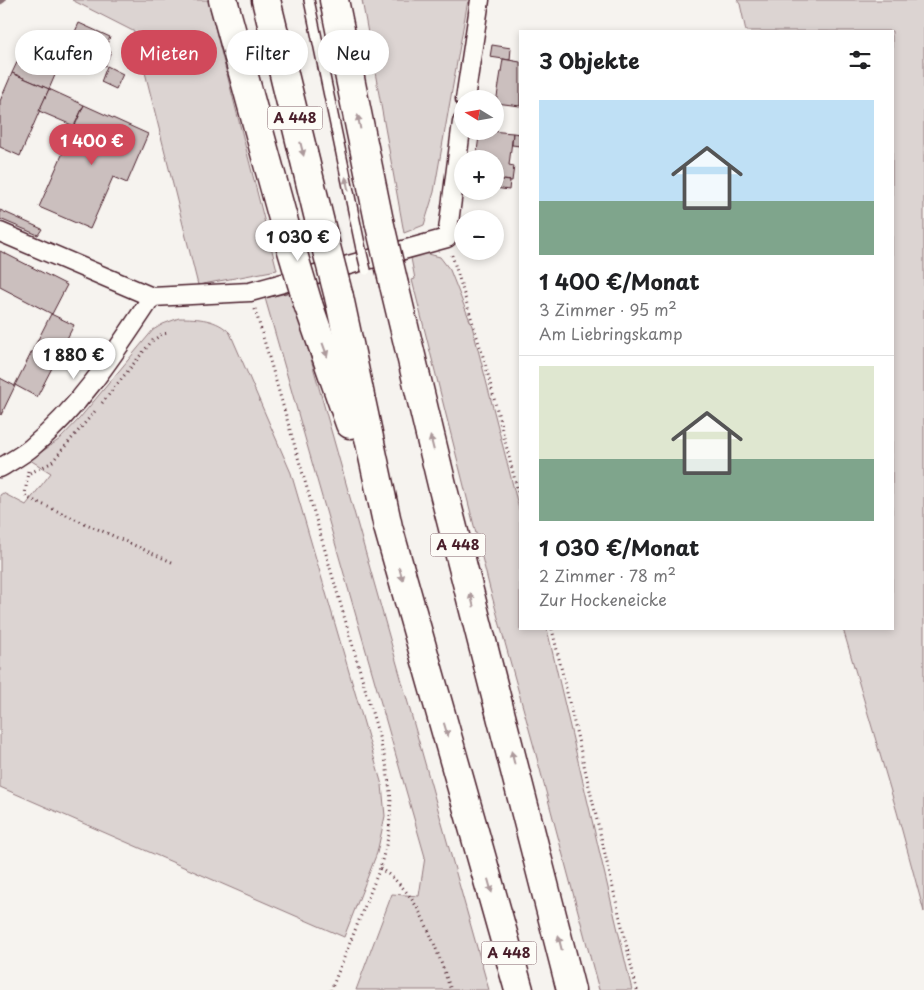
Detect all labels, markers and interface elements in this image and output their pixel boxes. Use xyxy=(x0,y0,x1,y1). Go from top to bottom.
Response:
chip: Kaufen xyxy=(15,30,111,75)
chip: Mieten xyxy=(121,30,217,75)
chip: Filter xyxy=(227,30,308,75)
chip: Neu xyxy=(318,30,389,75)
text: 3 Objekte xyxy=(539,44,640,76)
icon: filters xyxy=(846,46,874,74)
north arrow xyxy=(454,90,504,140)
map controls xyxy=(454,90,504,260)
road number: A 448 xyxy=(268,106,322,130)
one-way arrow xyxy=(355,115,363,130)
pin: 1 400 € xyxy=(46,124,138,166)
text: 1 400 € xyxy=(60,128,124,152)
icon: home xyxy=(662,133,752,223)
one-way arrow xyxy=(298,142,306,157)
button: + xyxy=(454,150,504,200)
one-way arrow xyxy=(343,176,351,192)
button: − xyxy=(454,210,504,260)
pin: 1 030 € xyxy=(252,220,344,262)
text: 1 030 € xyxy=(266,224,330,248)
text: 1 400 €/Monat xyxy=(539,265,700,297)
text: 3 Zimmer · 95 m² xyxy=(539,297,677,321)
text: Am Liebringskamp xyxy=(539,321,683,345)
pin: 1 880 € xyxy=(28,338,120,380)
text: 1 880 € xyxy=(44,342,104,366)
one-way arrow xyxy=(322,342,329,357)
icon: home xyxy=(662,398,752,488)
one-way arrow xyxy=(428,435,436,450)
text: 1 030 €/Monat xyxy=(539,531,699,563)
road number: A 448 xyxy=(430,534,486,556)
text: 2 Zimmer · 78 m² xyxy=(539,563,676,587)
one-way arrow xyxy=(397,566,405,581)
text: Zur Hockeneicke xyxy=(539,587,667,611)
one-way arrow xyxy=(468,593,476,608)
one-way arrow xyxy=(442,723,450,738)
one-way arrow xyxy=(509,750,517,765)
one-way arrow xyxy=(487,879,495,894)
one-way arrow xyxy=(556,935,564,950)
road number: A 448 xyxy=(482,941,536,964)

